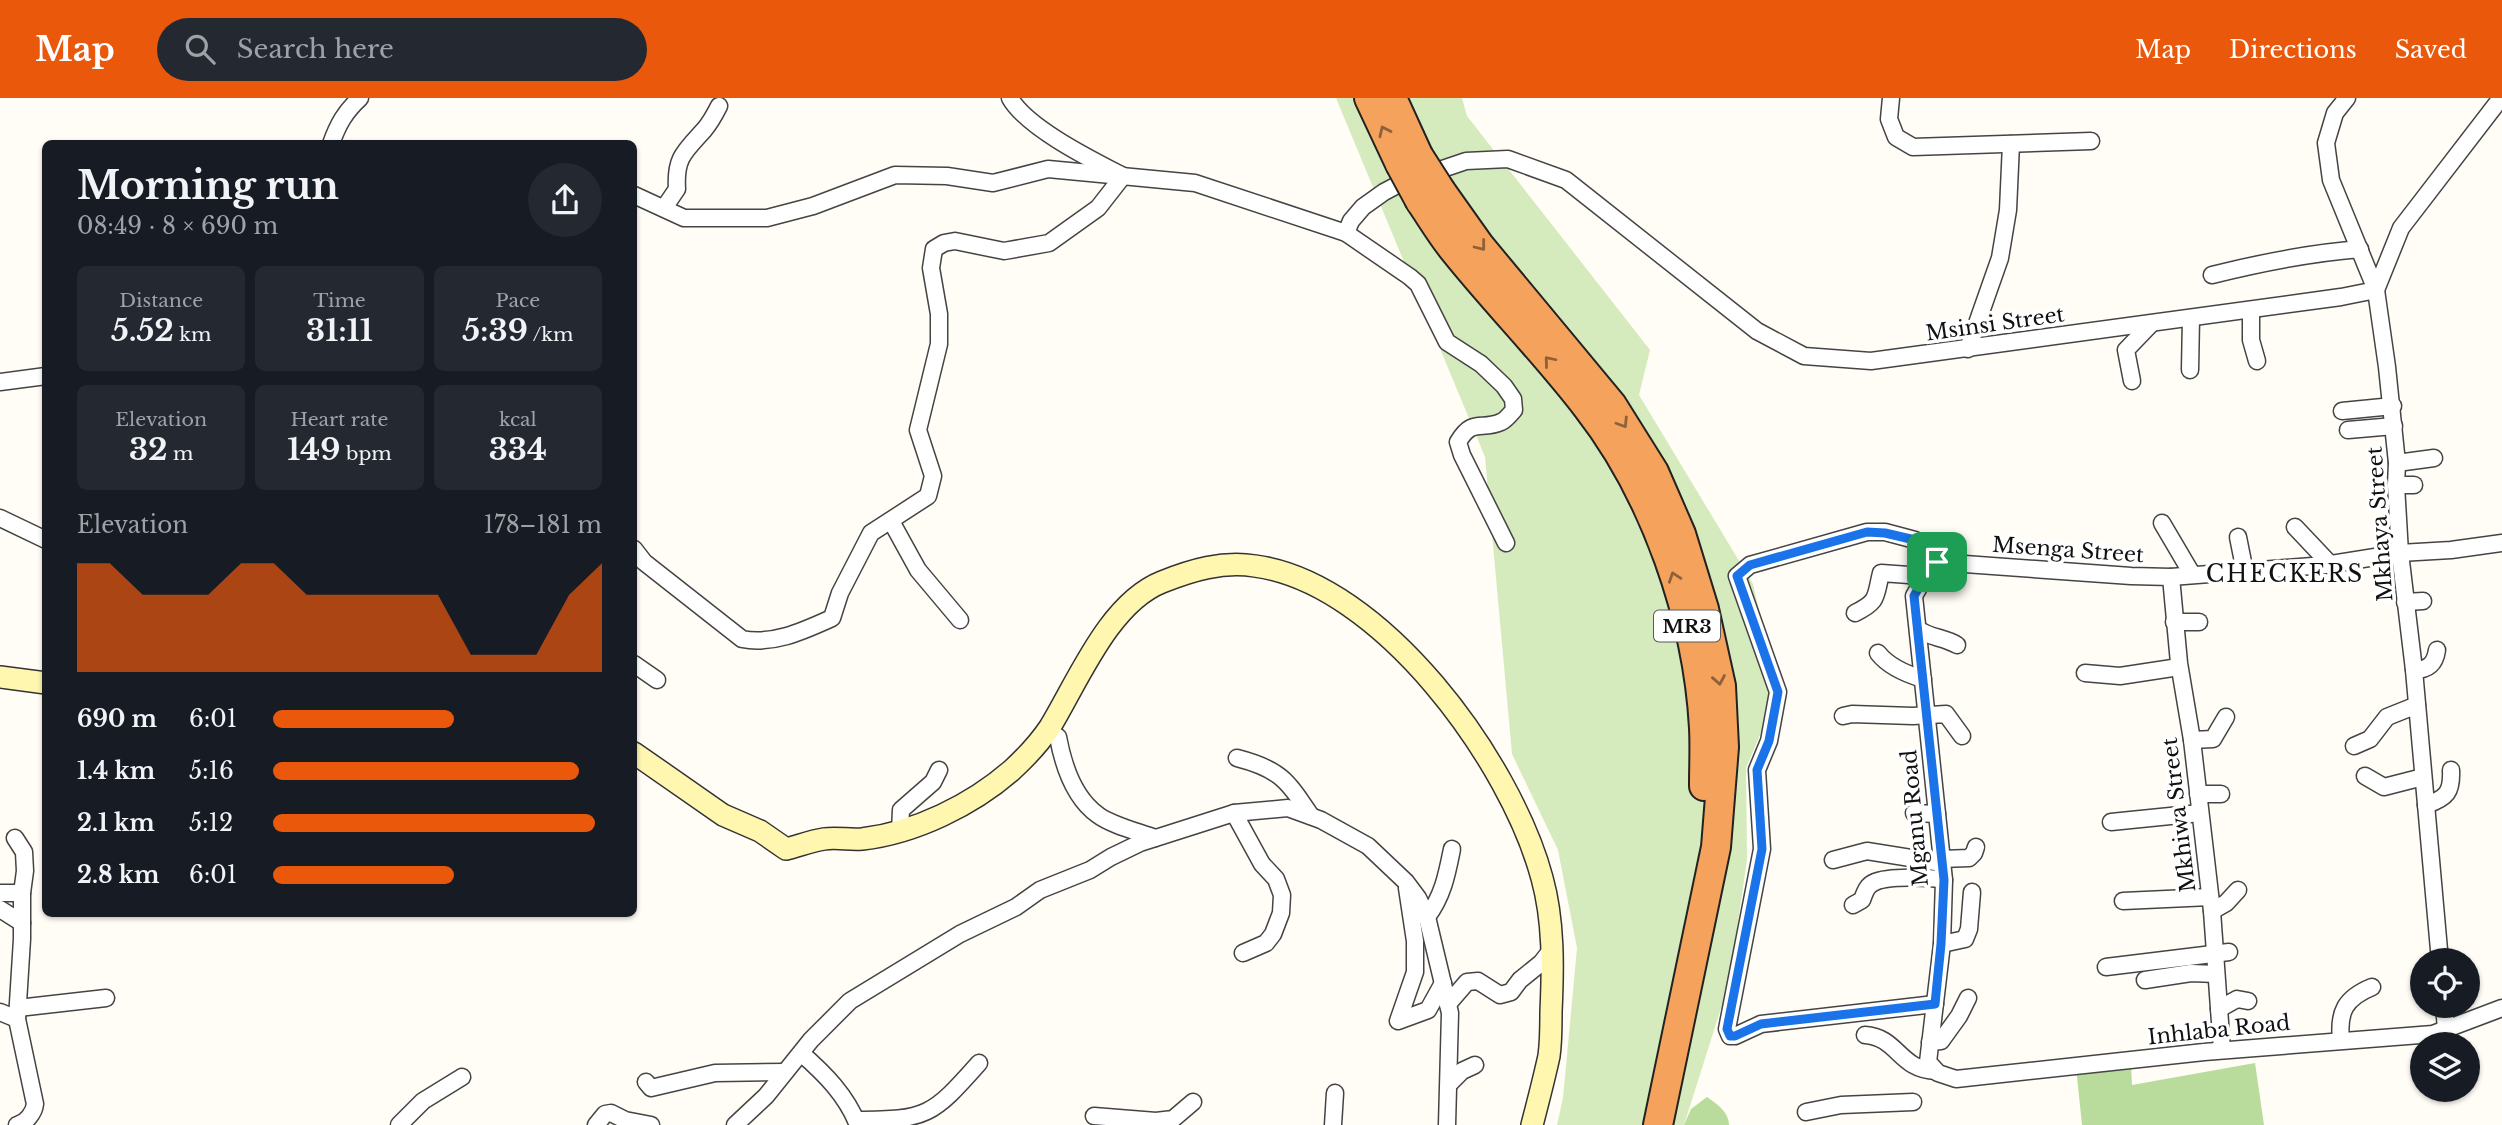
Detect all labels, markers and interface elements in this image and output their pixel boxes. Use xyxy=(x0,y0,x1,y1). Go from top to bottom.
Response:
search box xyxy=(157,18,647,81)
text: Map xyxy=(35,29,115,70)
icon: search xyxy=(181,30,219,68)
text: Search here xyxy=(237,33,394,65)
text: Map xyxy=(2135,35,2191,64)
text: Directions xyxy=(2229,35,2357,64)
text: Saved xyxy=(2395,35,2467,64)
one-way arrow xyxy=(1379,126,1393,138)
text: Morning run xyxy=(77,162,339,209)
button: share xyxy=(528,163,602,237)
text: 08:49 · 8 × 690 m xyxy=(77,212,278,240)
one-way arrow xyxy=(1472,238,1485,251)
text: Distance xyxy=(119,289,203,312)
text: Time xyxy=(313,289,366,312)
text: Pace xyxy=(496,289,540,312)
street label: Msinsi Street xyxy=(1924,301,2066,347)
text: 5.52 xyxy=(111,312,174,349)
text: 31:11 xyxy=(306,312,373,349)
text: 5:39 xyxy=(462,312,528,349)
text: km xyxy=(174,323,211,346)
text: /km xyxy=(528,323,573,346)
one-way arrow xyxy=(1545,356,1557,369)
text: Elevation xyxy=(115,408,207,431)
text: Heart rate xyxy=(291,408,388,431)
text: kcal xyxy=(499,408,537,431)
one-way arrow xyxy=(1615,415,1628,428)
text: 32 xyxy=(129,431,168,468)
text: 149 xyxy=(287,431,341,468)
text: 334 xyxy=(489,431,547,468)
text: m xyxy=(168,442,193,465)
text: bpm xyxy=(341,442,392,465)
street label: Mkhaya Street xyxy=(2362,446,2398,602)
text: Elevation xyxy=(77,511,188,539)
text: 178–181 m xyxy=(484,511,602,539)
pin xyxy=(1907,532,1967,592)
street label: Msenga Street xyxy=(1991,532,2145,568)
icon: arrive xyxy=(1918,543,1956,581)
district label: CHECKERS xyxy=(2206,560,2364,588)
one-way arrow xyxy=(1668,572,1682,584)
road number: MR3 xyxy=(1654,610,1720,642)
one-way arrow xyxy=(1711,674,1726,686)
text: 690 m xyxy=(77,705,157,733)
text: 6:01 xyxy=(189,705,237,733)
street label: Mkhiwa Street xyxy=(2157,736,2201,894)
street label: Mganu Road xyxy=(1896,749,1934,887)
text: 1.4 km xyxy=(77,757,155,785)
text: 5:16 xyxy=(189,757,234,785)
text: 2.1 km xyxy=(77,809,155,837)
text: 5:12 xyxy=(189,809,233,837)
text: 2.8 km xyxy=(77,861,159,889)
text: 6:01 xyxy=(189,861,237,889)
map controls xyxy=(2410,948,2480,1102)
button: locate xyxy=(2410,948,2480,1018)
street label: Inhlaba Road xyxy=(2146,1010,2292,1050)
button: layers xyxy=(2410,1032,2480,1102)

